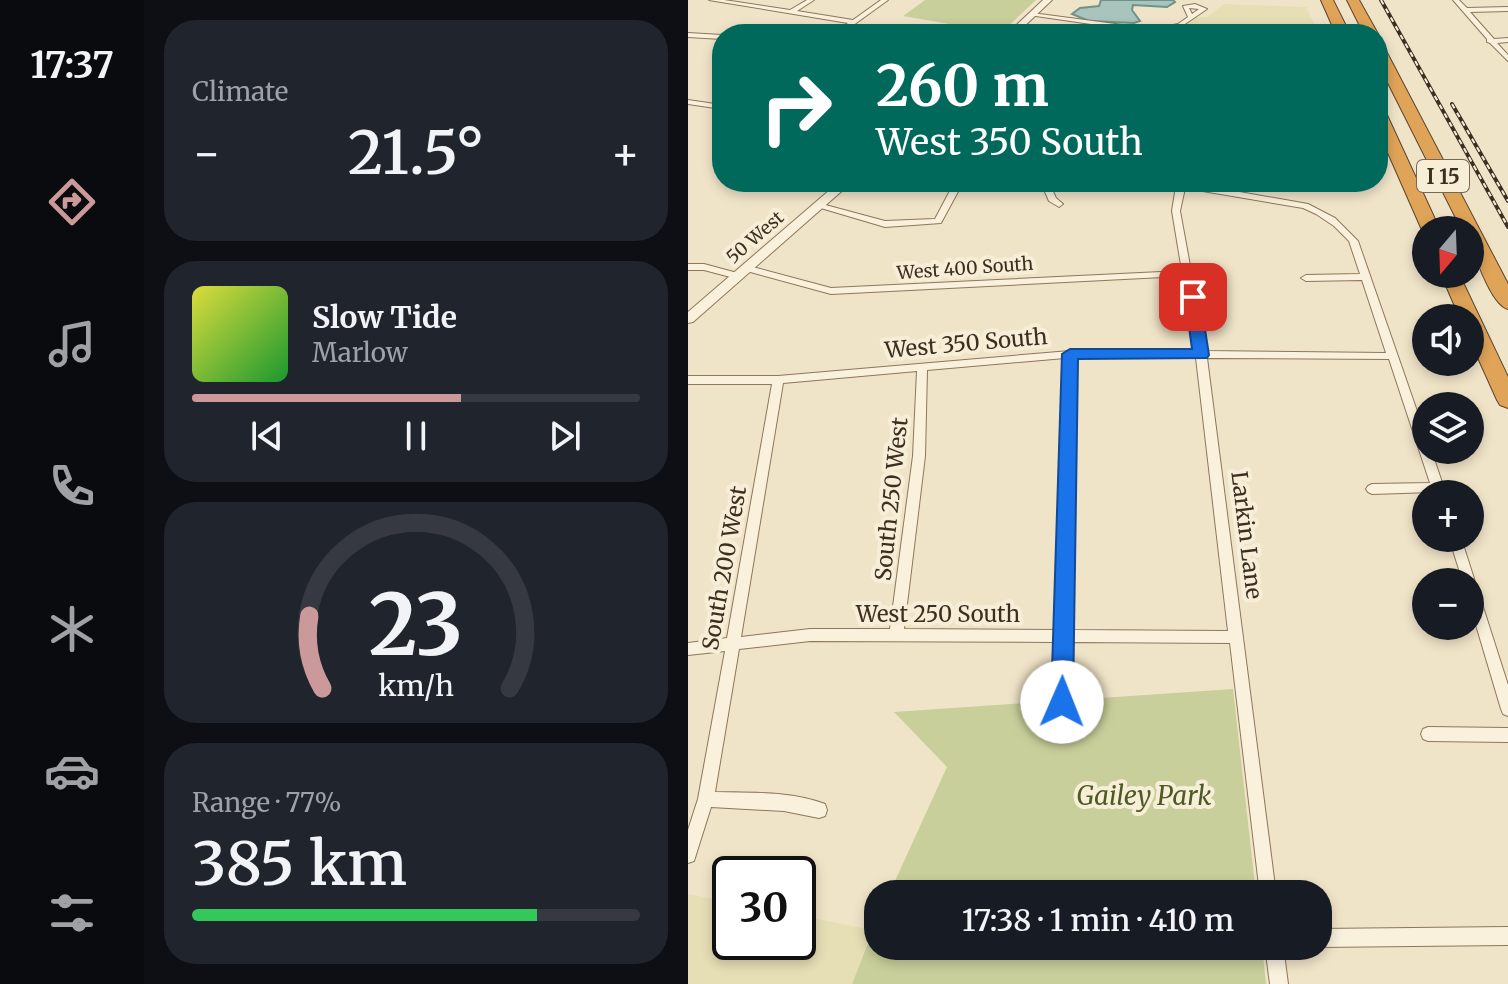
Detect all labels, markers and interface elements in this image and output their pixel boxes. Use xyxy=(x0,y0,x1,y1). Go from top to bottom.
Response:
text: 17:37 xyxy=(30,43,114,88)
text: 260 m xyxy=(876,51,1049,121)
icon: right xyxy=(744,56,848,160)
text: Climate xyxy=(192,75,288,108)
text: 21.5° xyxy=(348,115,484,190)
text: West 350 South xyxy=(876,120,1143,165)
text: − xyxy=(192,126,221,181)
text: + xyxy=(611,126,640,181)
road number: I 15 xyxy=(1417,160,1469,192)
icon: directions xyxy=(44,174,100,230)
street label: 50 West xyxy=(722,206,788,268)
north arrow xyxy=(1412,216,1484,288)
map controls xyxy=(1412,216,1484,640)
street label: West 400 South xyxy=(895,252,1034,284)
pin xyxy=(1159,263,1227,331)
icon: arrive xyxy=(1171,275,1215,319)
text: Slow Tide xyxy=(312,298,457,336)
button: sound xyxy=(1412,304,1484,376)
icon: music xyxy=(44,316,100,372)
street label: West 350 South xyxy=(883,322,1049,364)
text: Marlow xyxy=(312,336,408,369)
button: layers xyxy=(1412,392,1484,464)
icon: previous xyxy=(245,414,289,458)
icon: pause xyxy=(394,414,438,458)
icon: next xyxy=(543,414,587,458)
street label: South 250 West xyxy=(869,416,914,582)
icon: phone xyxy=(44,458,100,514)
street label: Larkin Lane xyxy=(1225,469,1269,601)
button: + xyxy=(1412,480,1484,552)
street label: South 200 West xyxy=(696,483,752,652)
button: − xyxy=(1412,568,1484,640)
text: 23 xyxy=(369,572,463,677)
street label: West 250 South xyxy=(855,600,1020,628)
icon: climate xyxy=(44,601,100,657)
position arrow xyxy=(1020,660,1104,744)
text: km/h xyxy=(378,668,454,704)
icon: car xyxy=(44,743,100,799)
park label: Gailey Park xyxy=(1077,779,1211,812)
text: Range · 77% xyxy=(192,786,341,819)
text: 385 km xyxy=(192,826,407,901)
speed limit sign: 30 xyxy=(712,856,816,960)
icon: filters xyxy=(44,885,100,941)
text: 17:38 · 1 min · 410 m xyxy=(962,901,1234,939)

